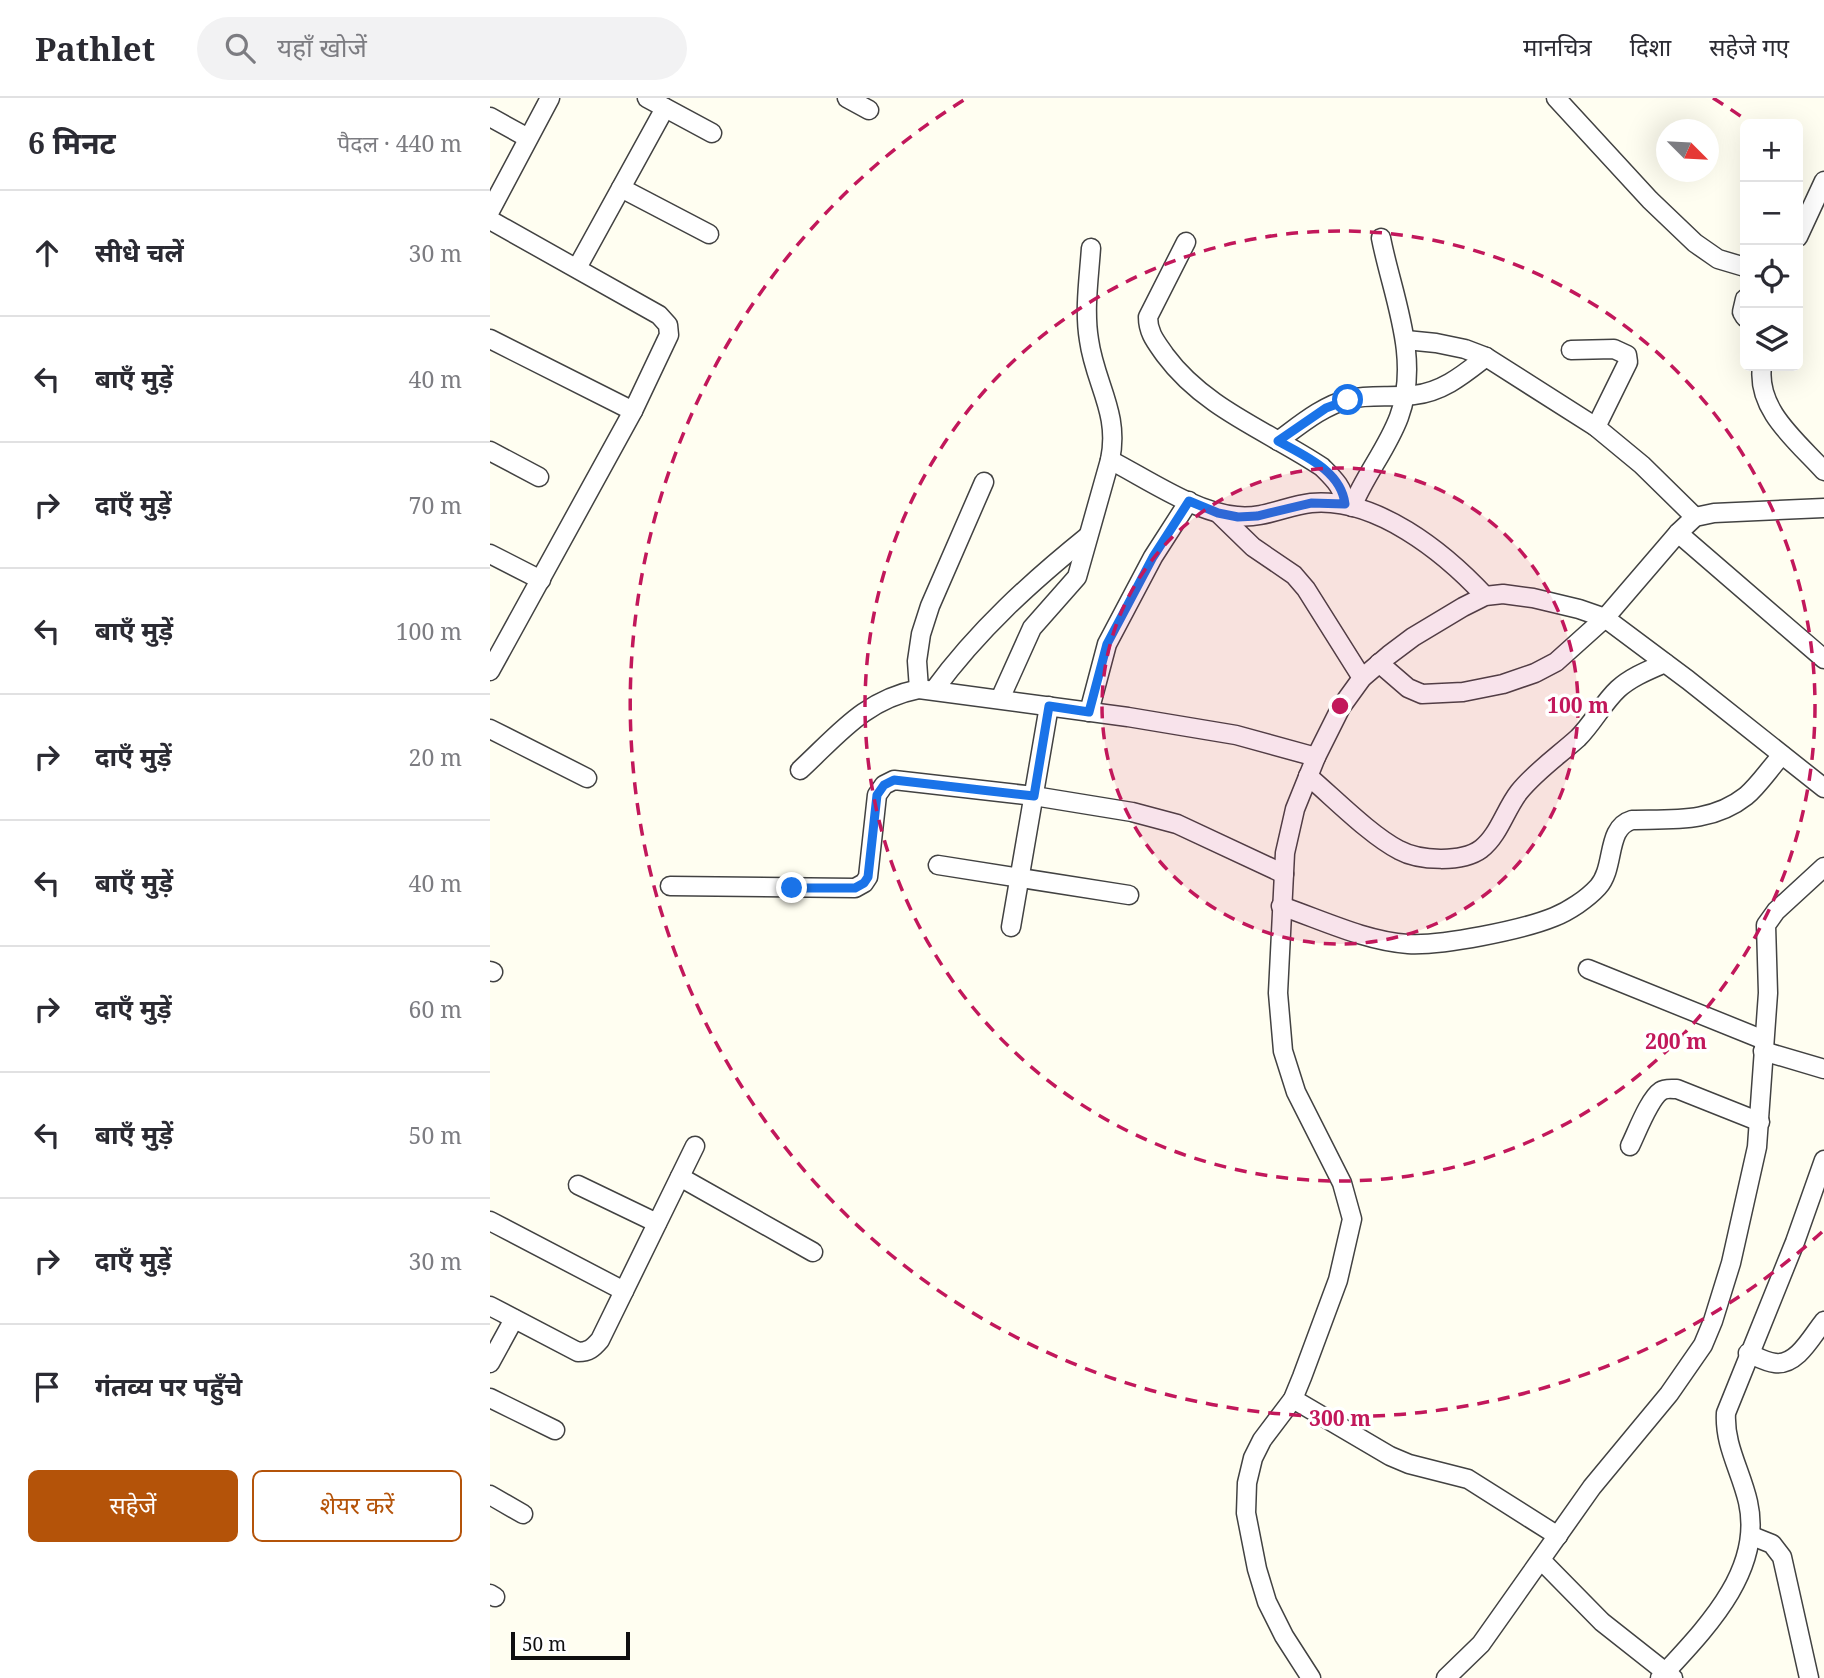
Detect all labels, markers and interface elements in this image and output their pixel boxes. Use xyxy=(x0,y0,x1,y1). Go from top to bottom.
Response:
search box xyxy=(197,17,687,80)
text: Pathlet xyxy=(35,26,155,71)
icon: search xyxy=(221,29,259,67)
text: यहाँ खोजें xyxy=(277,29,367,65)
text: मानचित्र xyxy=(1523,30,1592,63)
text: दिशा xyxy=(1630,30,1671,63)
text: सहेजे गए xyxy=(1709,30,1789,63)
north arrow xyxy=(1656,119,1719,182)
map controls xyxy=(1740,119,1803,371)
button: + xyxy=(1740,119,1803,182)
text: 6 मिनट xyxy=(28,122,116,163)
text: पैदल · 440 m xyxy=(337,127,462,159)
button: − xyxy=(1740,182,1803,245)
icon: ahead xyxy=(28,234,66,272)
text: सीधे चलें xyxy=(95,234,184,270)
text: 30 m xyxy=(409,237,462,269)
button: locate xyxy=(1740,245,1803,308)
button: layers xyxy=(1740,308,1803,371)
icon: left xyxy=(28,360,66,398)
text: बाएँ मुड़ें xyxy=(95,360,173,396)
text: 40 m xyxy=(409,363,462,395)
route start xyxy=(1332,384,1363,415)
icon: right xyxy=(28,486,66,524)
text: दाएँ मुड़ें xyxy=(95,486,172,522)
text: 70 m xyxy=(409,489,462,521)
icon: left xyxy=(28,612,66,650)
text: बाएँ मुड़ें xyxy=(95,612,173,648)
text: 100 m xyxy=(396,615,462,647)
text: 100 m xyxy=(1547,691,1609,719)
centre of rings xyxy=(1328,694,1352,718)
icon: right xyxy=(28,738,66,776)
text: दाएँ मुड़ें xyxy=(95,738,172,774)
text: 20 m xyxy=(409,741,462,773)
icon: left xyxy=(28,864,66,902)
text: बाएँ मुड़ें xyxy=(95,864,173,900)
text: 40 m xyxy=(409,867,462,899)
route end xyxy=(776,872,807,903)
icon: right xyxy=(28,990,66,1028)
text: दाएँ मुड़ें xyxy=(95,990,172,1026)
text: 60 m xyxy=(409,993,462,1025)
text: 200 m xyxy=(1645,1027,1707,1055)
icon: left xyxy=(28,1116,66,1154)
text: बाएँ मुड़ें xyxy=(95,1116,173,1152)
text: 50 m xyxy=(409,1119,462,1151)
icon: right xyxy=(28,1242,66,1280)
text: दाएँ मुड़ें xyxy=(95,1242,172,1278)
text: 30 m xyxy=(409,1245,462,1277)
icon: arrive xyxy=(28,1368,66,1406)
text: गंतव्य पर पहुँचे xyxy=(95,1368,242,1404)
text: 300 m xyxy=(1309,1404,1371,1432)
button: सहेजें xyxy=(28,1470,238,1542)
button: शेयर करें xyxy=(252,1470,462,1542)
scale bar xyxy=(511,1629,630,1661)
text: 50 m xyxy=(522,1631,566,1657)

